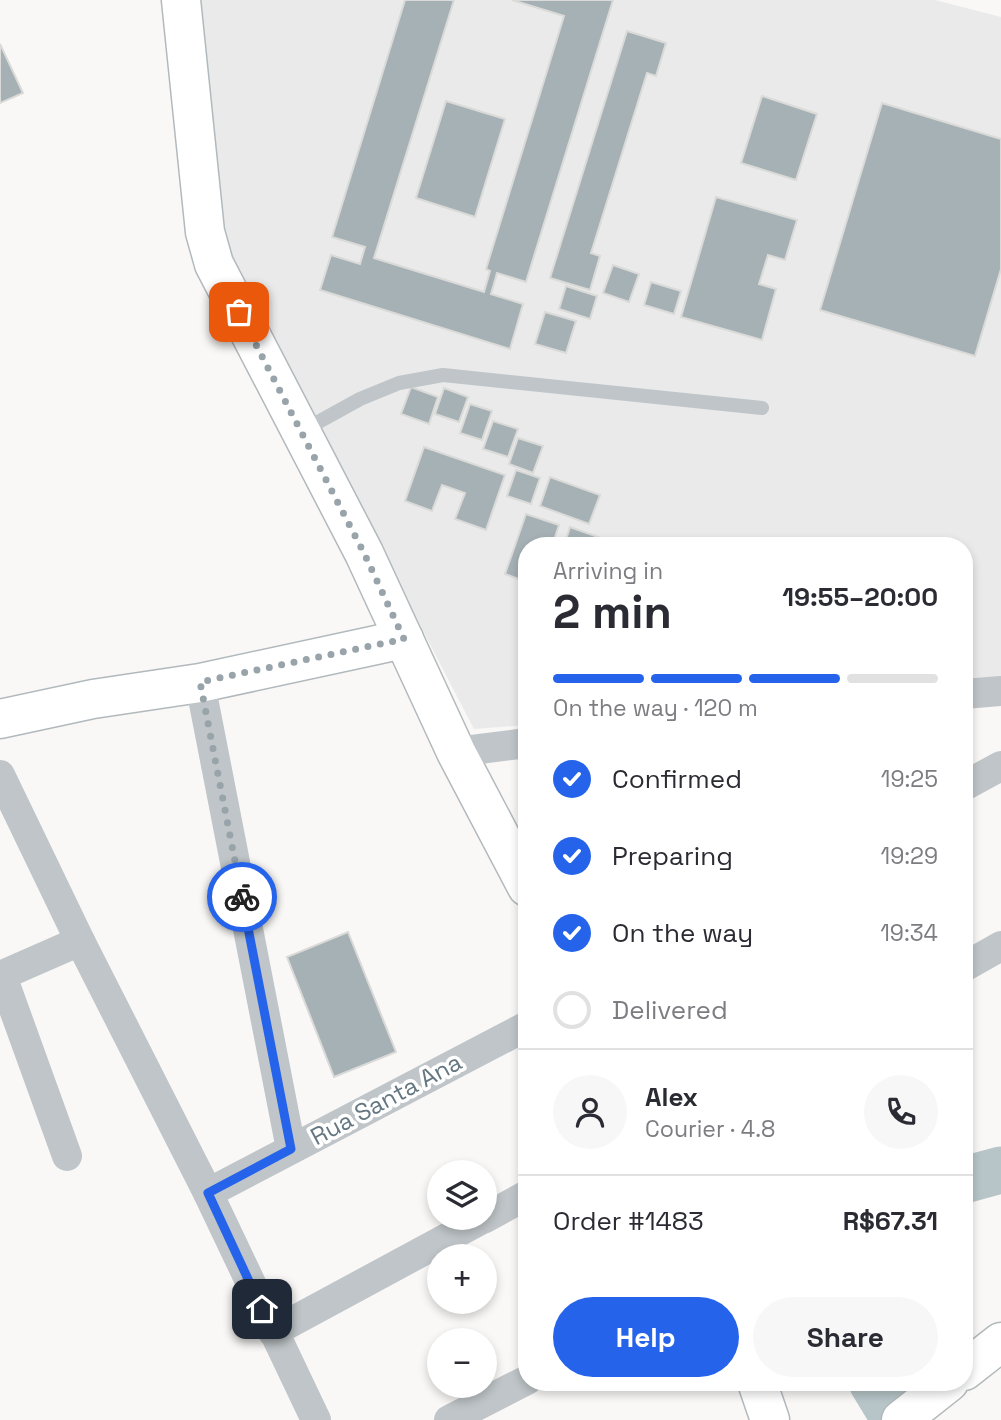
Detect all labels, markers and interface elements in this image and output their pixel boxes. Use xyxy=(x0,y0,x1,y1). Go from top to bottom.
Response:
pin xyxy=(209,282,269,342)
icon: bag xyxy=(220,293,258,331)
text: Arriving in xyxy=(553,556,663,586)
text: 19:55–20:00 xyxy=(782,580,938,614)
text: 2 min xyxy=(553,583,672,641)
text: On the way · 120 m xyxy=(553,693,758,723)
icon: check xyxy=(553,760,591,798)
text: Confirmed xyxy=(612,762,742,796)
text: 19:25 xyxy=(881,764,938,794)
icon: check xyxy=(553,837,591,875)
text: Preparing xyxy=(612,839,733,873)
text: 19:29 xyxy=(881,841,938,871)
courier xyxy=(207,862,277,932)
icon: bike xyxy=(223,878,261,916)
icon: check xyxy=(553,914,591,952)
text: On the way xyxy=(612,916,753,950)
text: 19:34 xyxy=(880,918,938,948)
text: Delivered xyxy=(612,993,728,1027)
street label: Rua Santa Ana xyxy=(305,1046,467,1152)
button: person xyxy=(553,1075,627,1149)
button: phone xyxy=(864,1075,938,1149)
text: Alex xyxy=(645,1080,698,1114)
text: Courier · 4.8 xyxy=(645,1114,775,1144)
map controls xyxy=(427,1160,497,1398)
button: layers xyxy=(427,1160,497,1230)
text: Order #1483 xyxy=(553,1204,704,1238)
text: R$67.31 xyxy=(843,1204,938,1238)
button: + xyxy=(427,1244,497,1314)
pin xyxy=(232,1279,292,1339)
icon: home xyxy=(243,1290,281,1328)
button: Help xyxy=(553,1297,739,1377)
button: Share xyxy=(753,1297,938,1377)
button: − xyxy=(427,1328,497,1398)

